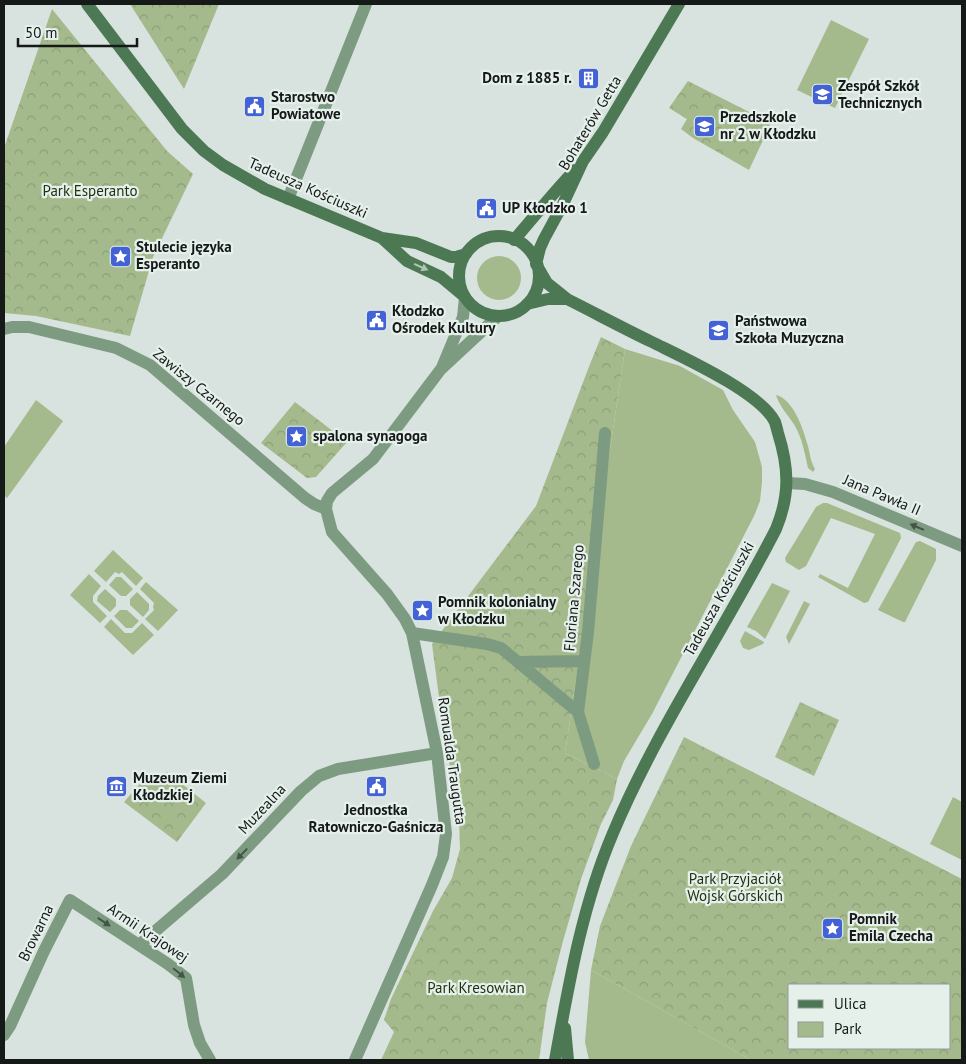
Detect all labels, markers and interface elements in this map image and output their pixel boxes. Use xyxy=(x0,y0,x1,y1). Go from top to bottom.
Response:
scale bar xyxy=(18,15,136,47)
text: 50 m xyxy=(25,23,58,42)
building icon: Dom z 1885 r. xyxy=(576,66,600,90)
place label: Dom z 1885 r. xyxy=(482,68,572,87)
street label: Bohaterów Getta xyxy=(554,72,625,174)
place label: Zespół Szkół Technicznych xyxy=(838,76,922,112)
school or university icon: Zespół Szkół Technicznych xyxy=(810,83,834,107)
place label: Starostwo Powiatowe xyxy=(271,87,341,123)
public building icon: Starostwo Powiatowe xyxy=(243,94,267,118)
place label: Przedszkole nr 2 w Kłodzku xyxy=(720,107,816,143)
school or university icon: Przedszkole nr 2 w Kłodzku xyxy=(692,114,716,138)
street label: Tadeusza Kościuszki xyxy=(246,153,371,222)
park label: Park Esperanto xyxy=(43,181,137,200)
public building icon: UP Kłodzko 1 xyxy=(474,196,498,220)
place label: UP Kłodzko 1 xyxy=(502,198,588,217)
place label: Stulecie języka Esperanto xyxy=(136,237,232,273)
place icon: Stulecie języka Esperanto xyxy=(108,244,132,268)
one-way arrow xyxy=(414,263,428,271)
place label: Kłodzko Ośrodek Kultury xyxy=(392,301,496,337)
public building icon: Kłodzko Ośrodek Kultury xyxy=(364,308,388,332)
place label: Państwowa Szkoła Muzyczna xyxy=(735,311,844,347)
school or university icon: Państwowa Szkoła Muzyczna xyxy=(707,318,731,342)
street label: Zawiszy Czarnego xyxy=(149,344,249,430)
place icon: spalona synagoga xyxy=(285,424,309,448)
place label: spalona synagoga xyxy=(313,426,427,445)
street label: Jana Pawła II xyxy=(840,469,924,519)
one-way arrow xyxy=(909,523,924,531)
street label: Tadeusza Kościuszki xyxy=(679,538,758,659)
street label: Floriana Szarego xyxy=(559,544,588,652)
place label: Pomnik kolonialny w Kłodzku xyxy=(437,592,557,628)
place icon: Pomnik kolonialny w Kłodzku xyxy=(410,599,434,623)
street label: Romualda Traugutta xyxy=(434,696,471,826)
place label: Muzeum Ziemi Kłodzkiej xyxy=(133,768,227,804)
museum icon: Muzeum Ziemi Kłodzkiej xyxy=(105,775,129,799)
public building icon: Jednostka Ratowniczo-Gaśnicza xyxy=(364,775,388,799)
street label: Muzealna xyxy=(234,780,290,838)
place label: Jednostka Ratowniczo-Gaśnicza xyxy=(309,800,443,836)
one-way arrow xyxy=(236,847,248,859)
park label: Park Przyjaciół Wojsk Górskich xyxy=(687,869,783,905)
street label: Armii Krajowej xyxy=(104,898,192,967)
street label: Browarna xyxy=(14,901,57,964)
place label: Pomnik Emila Czecha xyxy=(849,909,933,945)
place icon: Pomnik Emila Czecha xyxy=(821,916,845,940)
one-way arrow xyxy=(98,917,111,927)
one-way arrow xyxy=(172,967,185,978)
park label: Park Kresowian xyxy=(427,978,525,997)
legend xyxy=(788,984,951,1049)
text: Ulica xyxy=(834,994,866,1013)
text: Park xyxy=(834,1019,862,1038)

